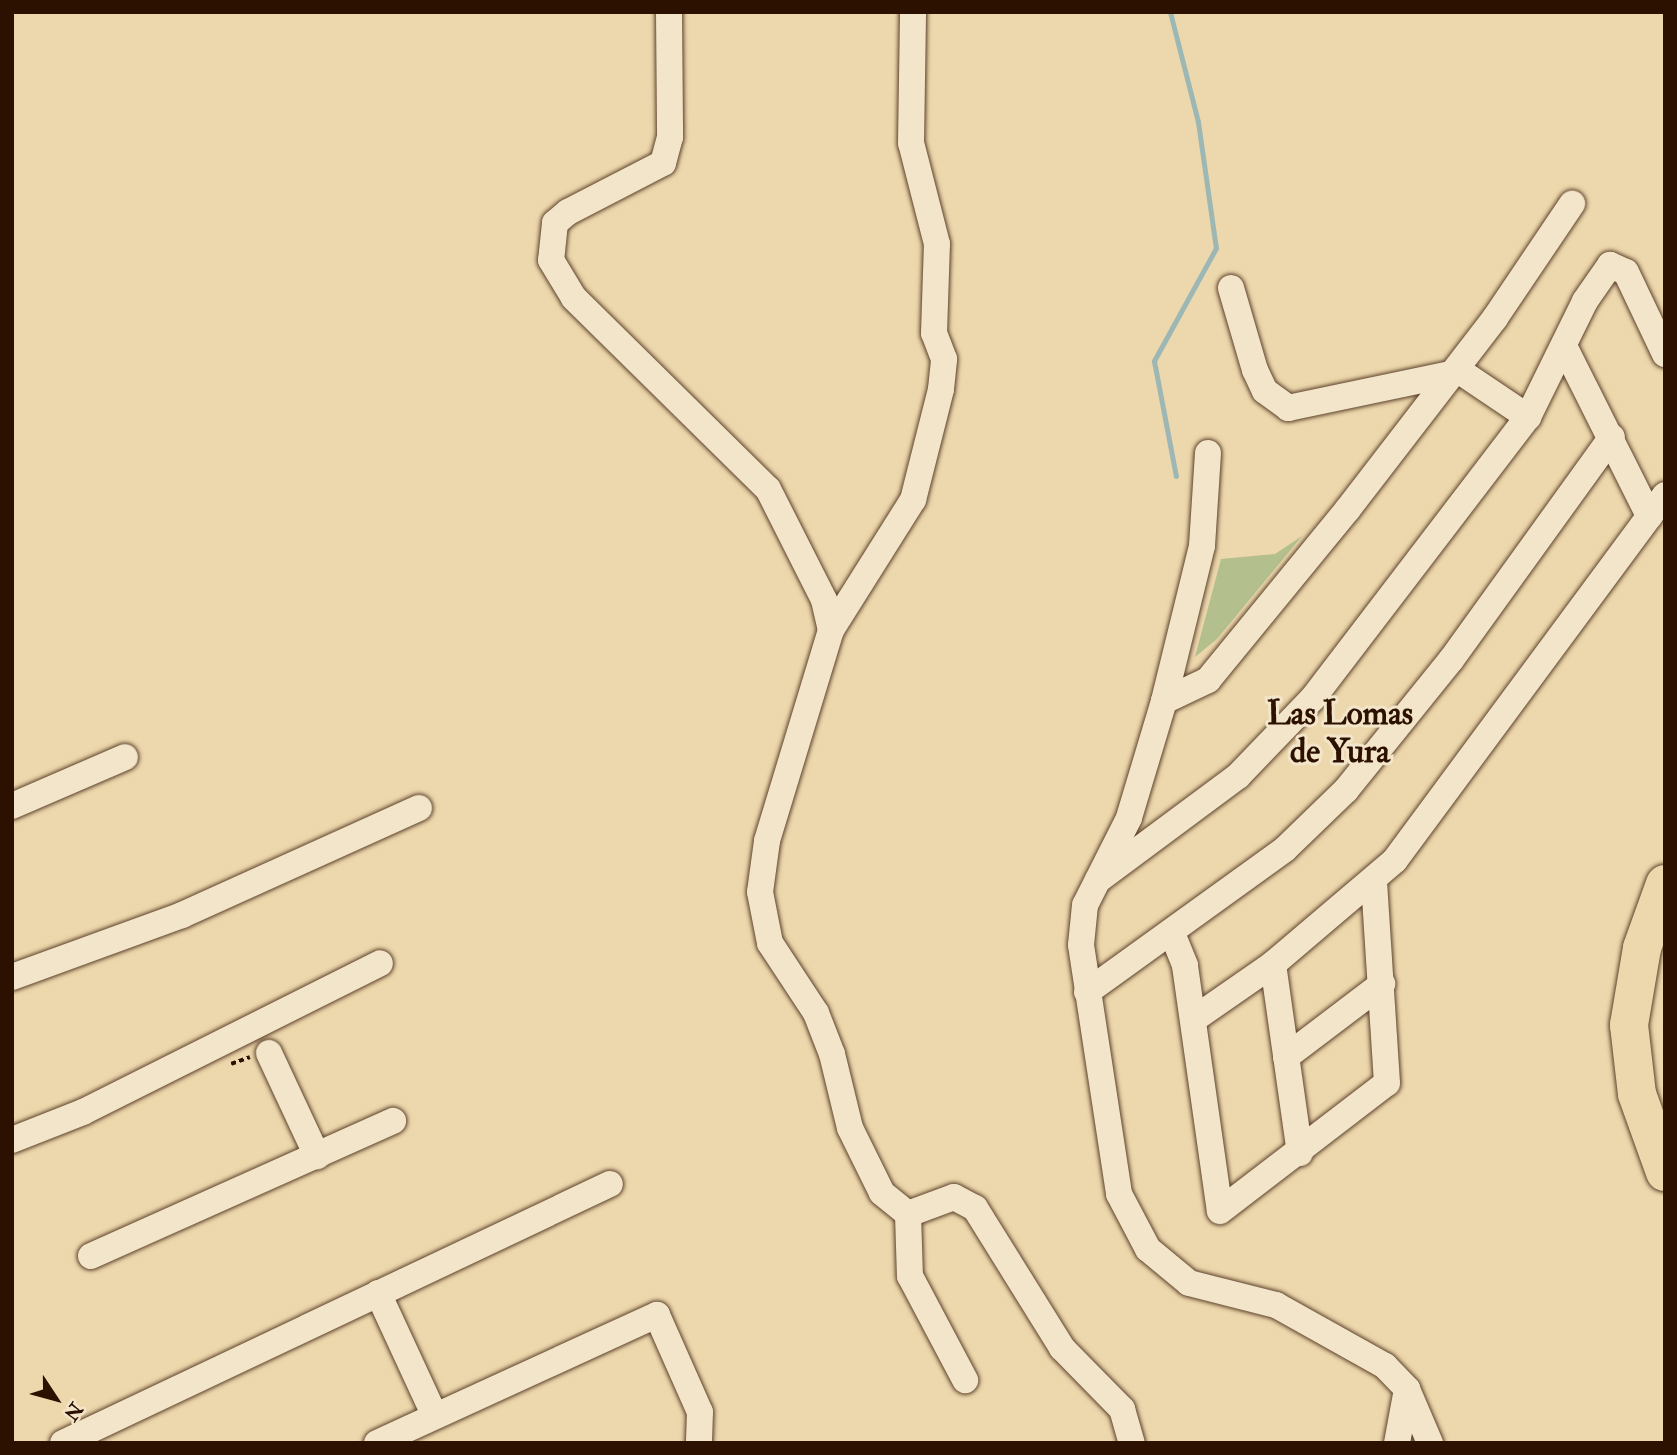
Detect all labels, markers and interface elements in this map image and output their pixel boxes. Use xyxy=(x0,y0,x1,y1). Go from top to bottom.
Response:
district label: Las Lomas de Yura xyxy=(1267,694,1413,772)
north arrow xyxy=(21,1364,91,1434)
text: N xyxy=(58,1397,88,1425)

